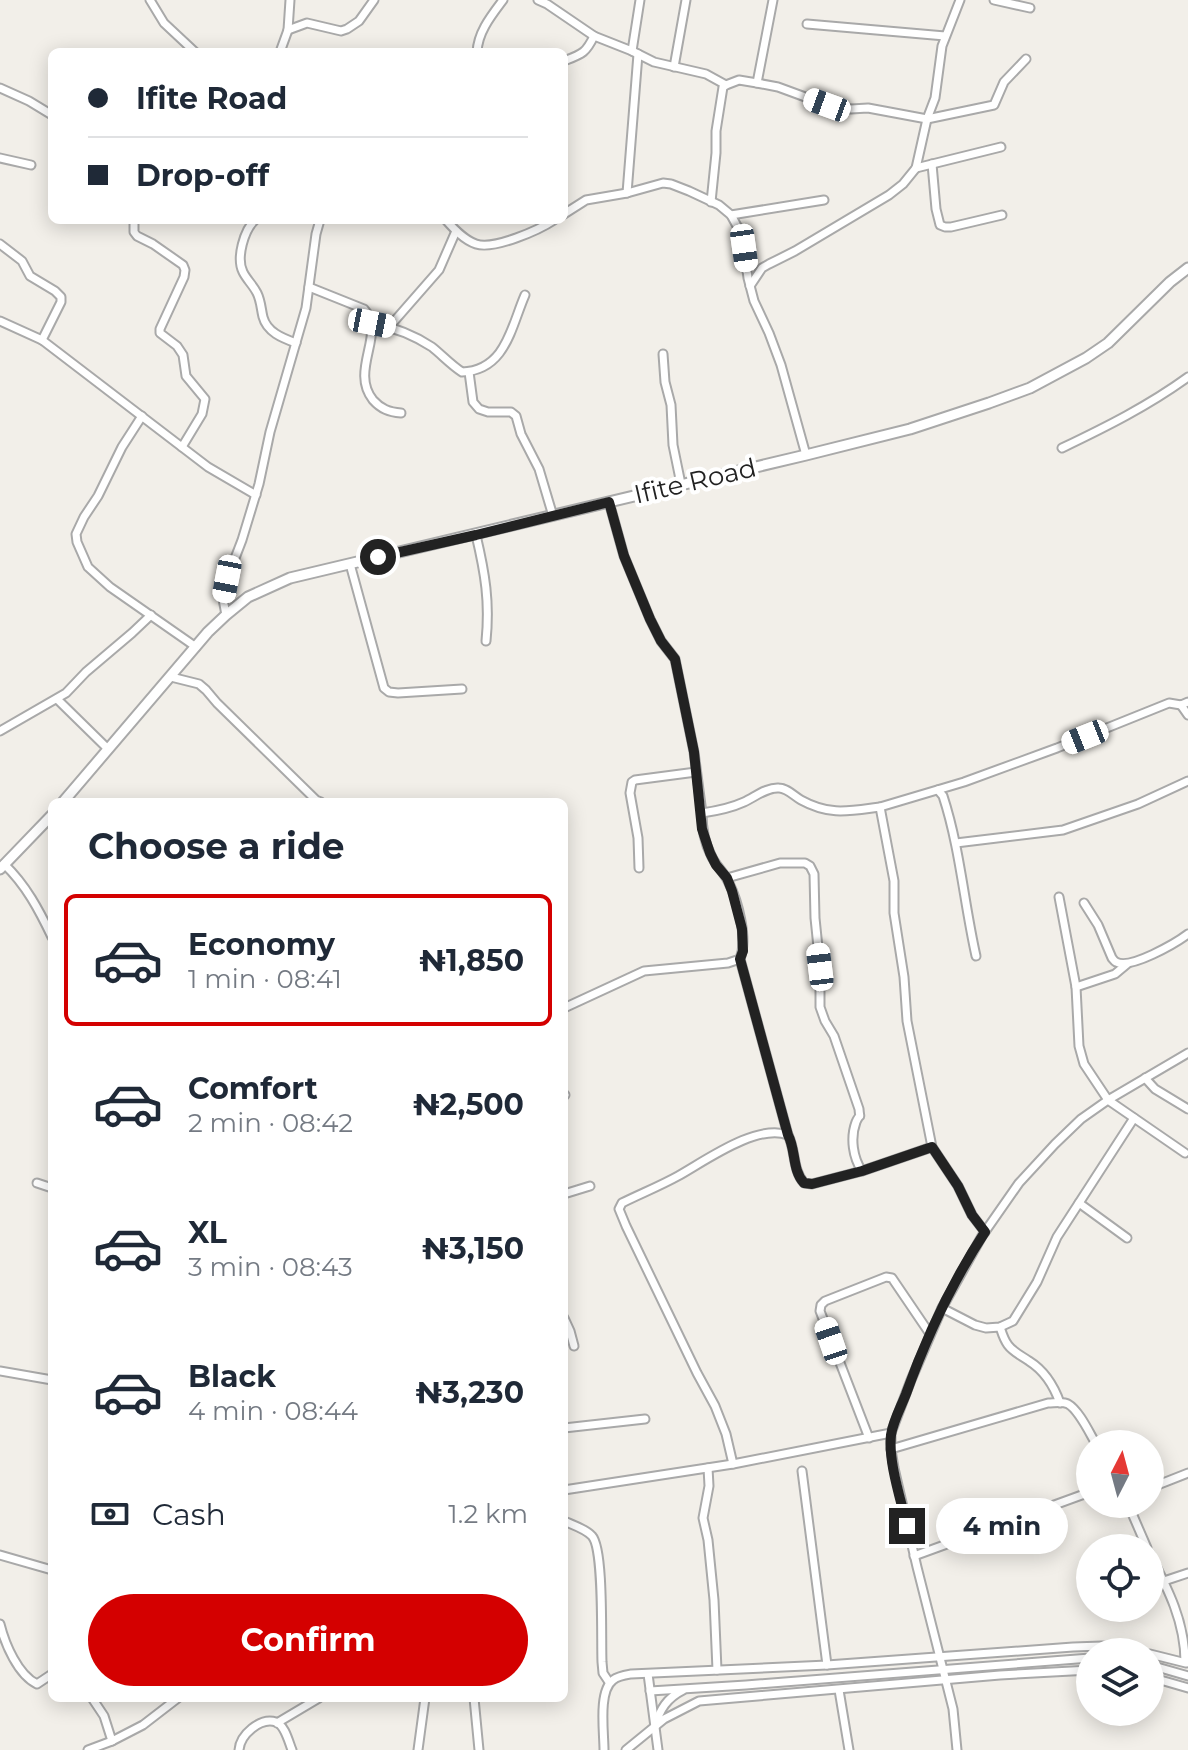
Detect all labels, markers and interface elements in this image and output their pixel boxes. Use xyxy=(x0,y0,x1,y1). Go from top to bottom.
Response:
text: Ifite Road xyxy=(136,80,287,117)
car xyxy=(800,86,854,124)
text: Drop-off xyxy=(136,157,269,194)
car xyxy=(729,223,759,273)
car xyxy=(346,307,398,339)
street label: Ifite Road xyxy=(631,451,759,511)
route start xyxy=(360,539,396,575)
car xyxy=(211,553,243,605)
car xyxy=(1058,717,1112,757)
text: Choose a ride xyxy=(88,824,345,868)
icon: car xyxy=(92,924,164,996)
text: Economy xyxy=(188,926,335,963)
text: ₦1,850 xyxy=(419,942,524,979)
car xyxy=(805,942,835,992)
text: 1 min · 08:41 xyxy=(188,963,342,995)
icon: car xyxy=(92,1068,164,1140)
text: Comfort xyxy=(188,1070,318,1107)
text: ₦2,500 xyxy=(413,1086,524,1123)
text: 2 min · 08:42 xyxy=(188,1107,353,1139)
icon: car xyxy=(92,1212,164,1284)
text: XL xyxy=(188,1214,227,1251)
text: ₦3,150 xyxy=(422,1230,524,1267)
text: 3 min · 08:43 xyxy=(188,1251,353,1283)
car xyxy=(812,1314,850,1368)
icon: car xyxy=(92,1356,164,1428)
text: Black xyxy=(188,1358,276,1395)
text: ₦3,230 xyxy=(415,1374,524,1411)
text: 4 min · 08:44 xyxy=(188,1395,358,1427)
north arrow xyxy=(1076,1430,1164,1518)
map controls xyxy=(1076,1430,1164,1726)
icon: cash xyxy=(88,1492,132,1536)
text: Cash xyxy=(152,1496,226,1533)
text: 1.2 km xyxy=(448,1498,528,1530)
callout: 4 min xyxy=(935,1498,1067,1554)
route end xyxy=(889,1508,925,1544)
text: 4 min xyxy=(963,1510,1041,1542)
button: locate xyxy=(1076,1534,1164,1622)
button: Confirm xyxy=(88,1594,528,1686)
button: layers xyxy=(1076,1638,1164,1726)

